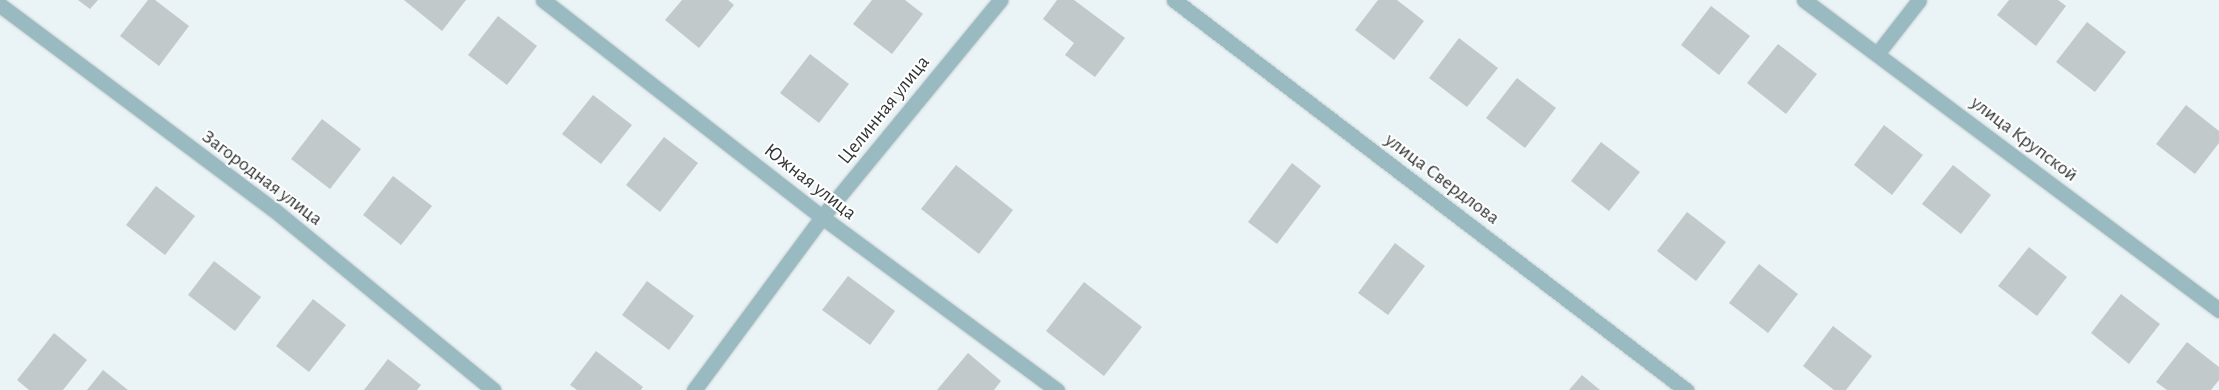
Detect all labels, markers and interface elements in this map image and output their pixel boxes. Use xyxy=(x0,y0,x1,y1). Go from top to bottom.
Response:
street label: Целинная улица xyxy=(833,51,935,169)
street label: улица Крупской xyxy=(1966,91,2082,187)
street label: Загородная улица xyxy=(197,125,327,231)
street label: улица Свердлова xyxy=(1380,128,1504,230)
street label: Южная улица xyxy=(759,139,861,225)

